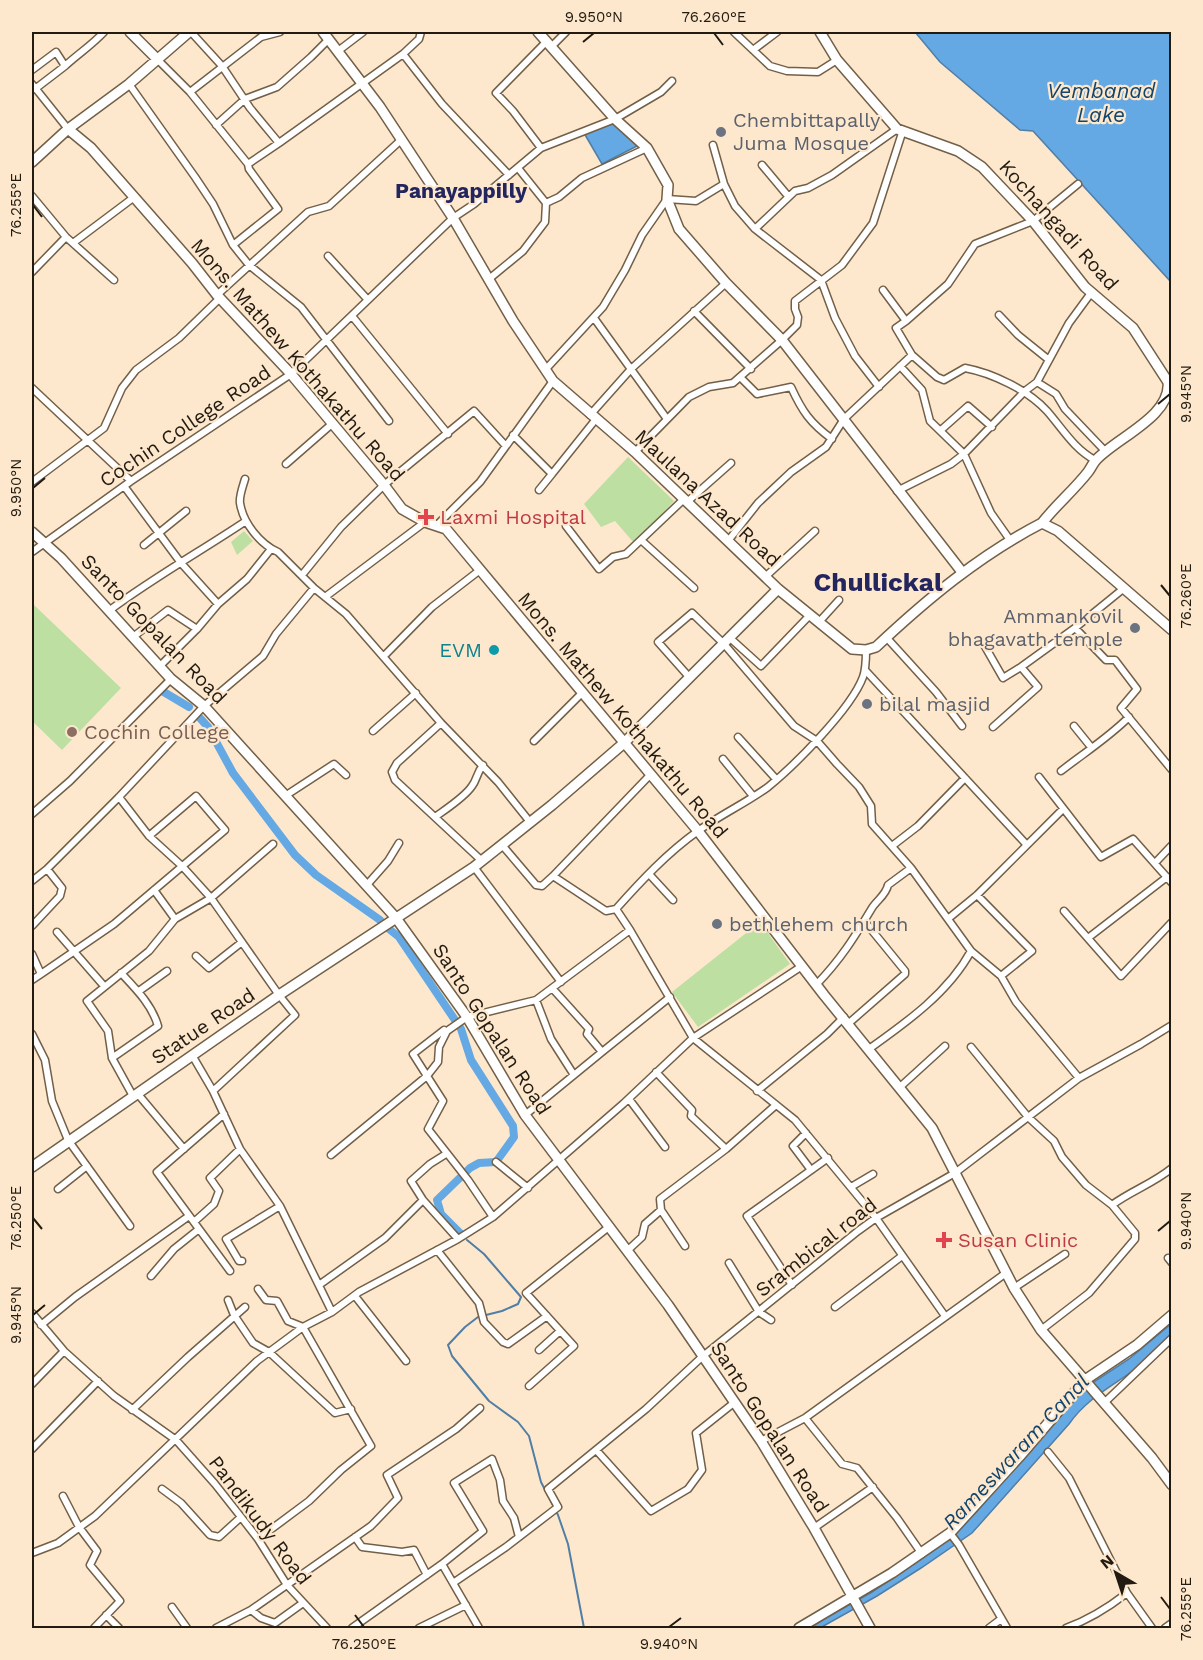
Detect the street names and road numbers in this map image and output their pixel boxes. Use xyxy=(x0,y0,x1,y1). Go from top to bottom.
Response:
street label: Kochangadi Road xyxy=(994,155,1124,295)
street label: Mons. Mathew Kothakathu Road xyxy=(186,234,410,486)
street label: Cochin College Road xyxy=(95,360,275,492)
street label: Maulana Azad Road xyxy=(630,424,786,572)
street label: Santo Gopalan Road xyxy=(76,549,232,709)
street label: Mons. Mathew Kothakathu Road xyxy=(513,587,733,843)
street label: Santo Gopalan Road xyxy=(428,939,556,1119)
street label: Statue Road xyxy=(147,982,259,1070)
street label: Srambical road xyxy=(751,1192,881,1302)
street label: Santo Gopalan Road xyxy=(706,1337,834,1517)
street label: Pandikudy Road xyxy=(204,1451,316,1589)

